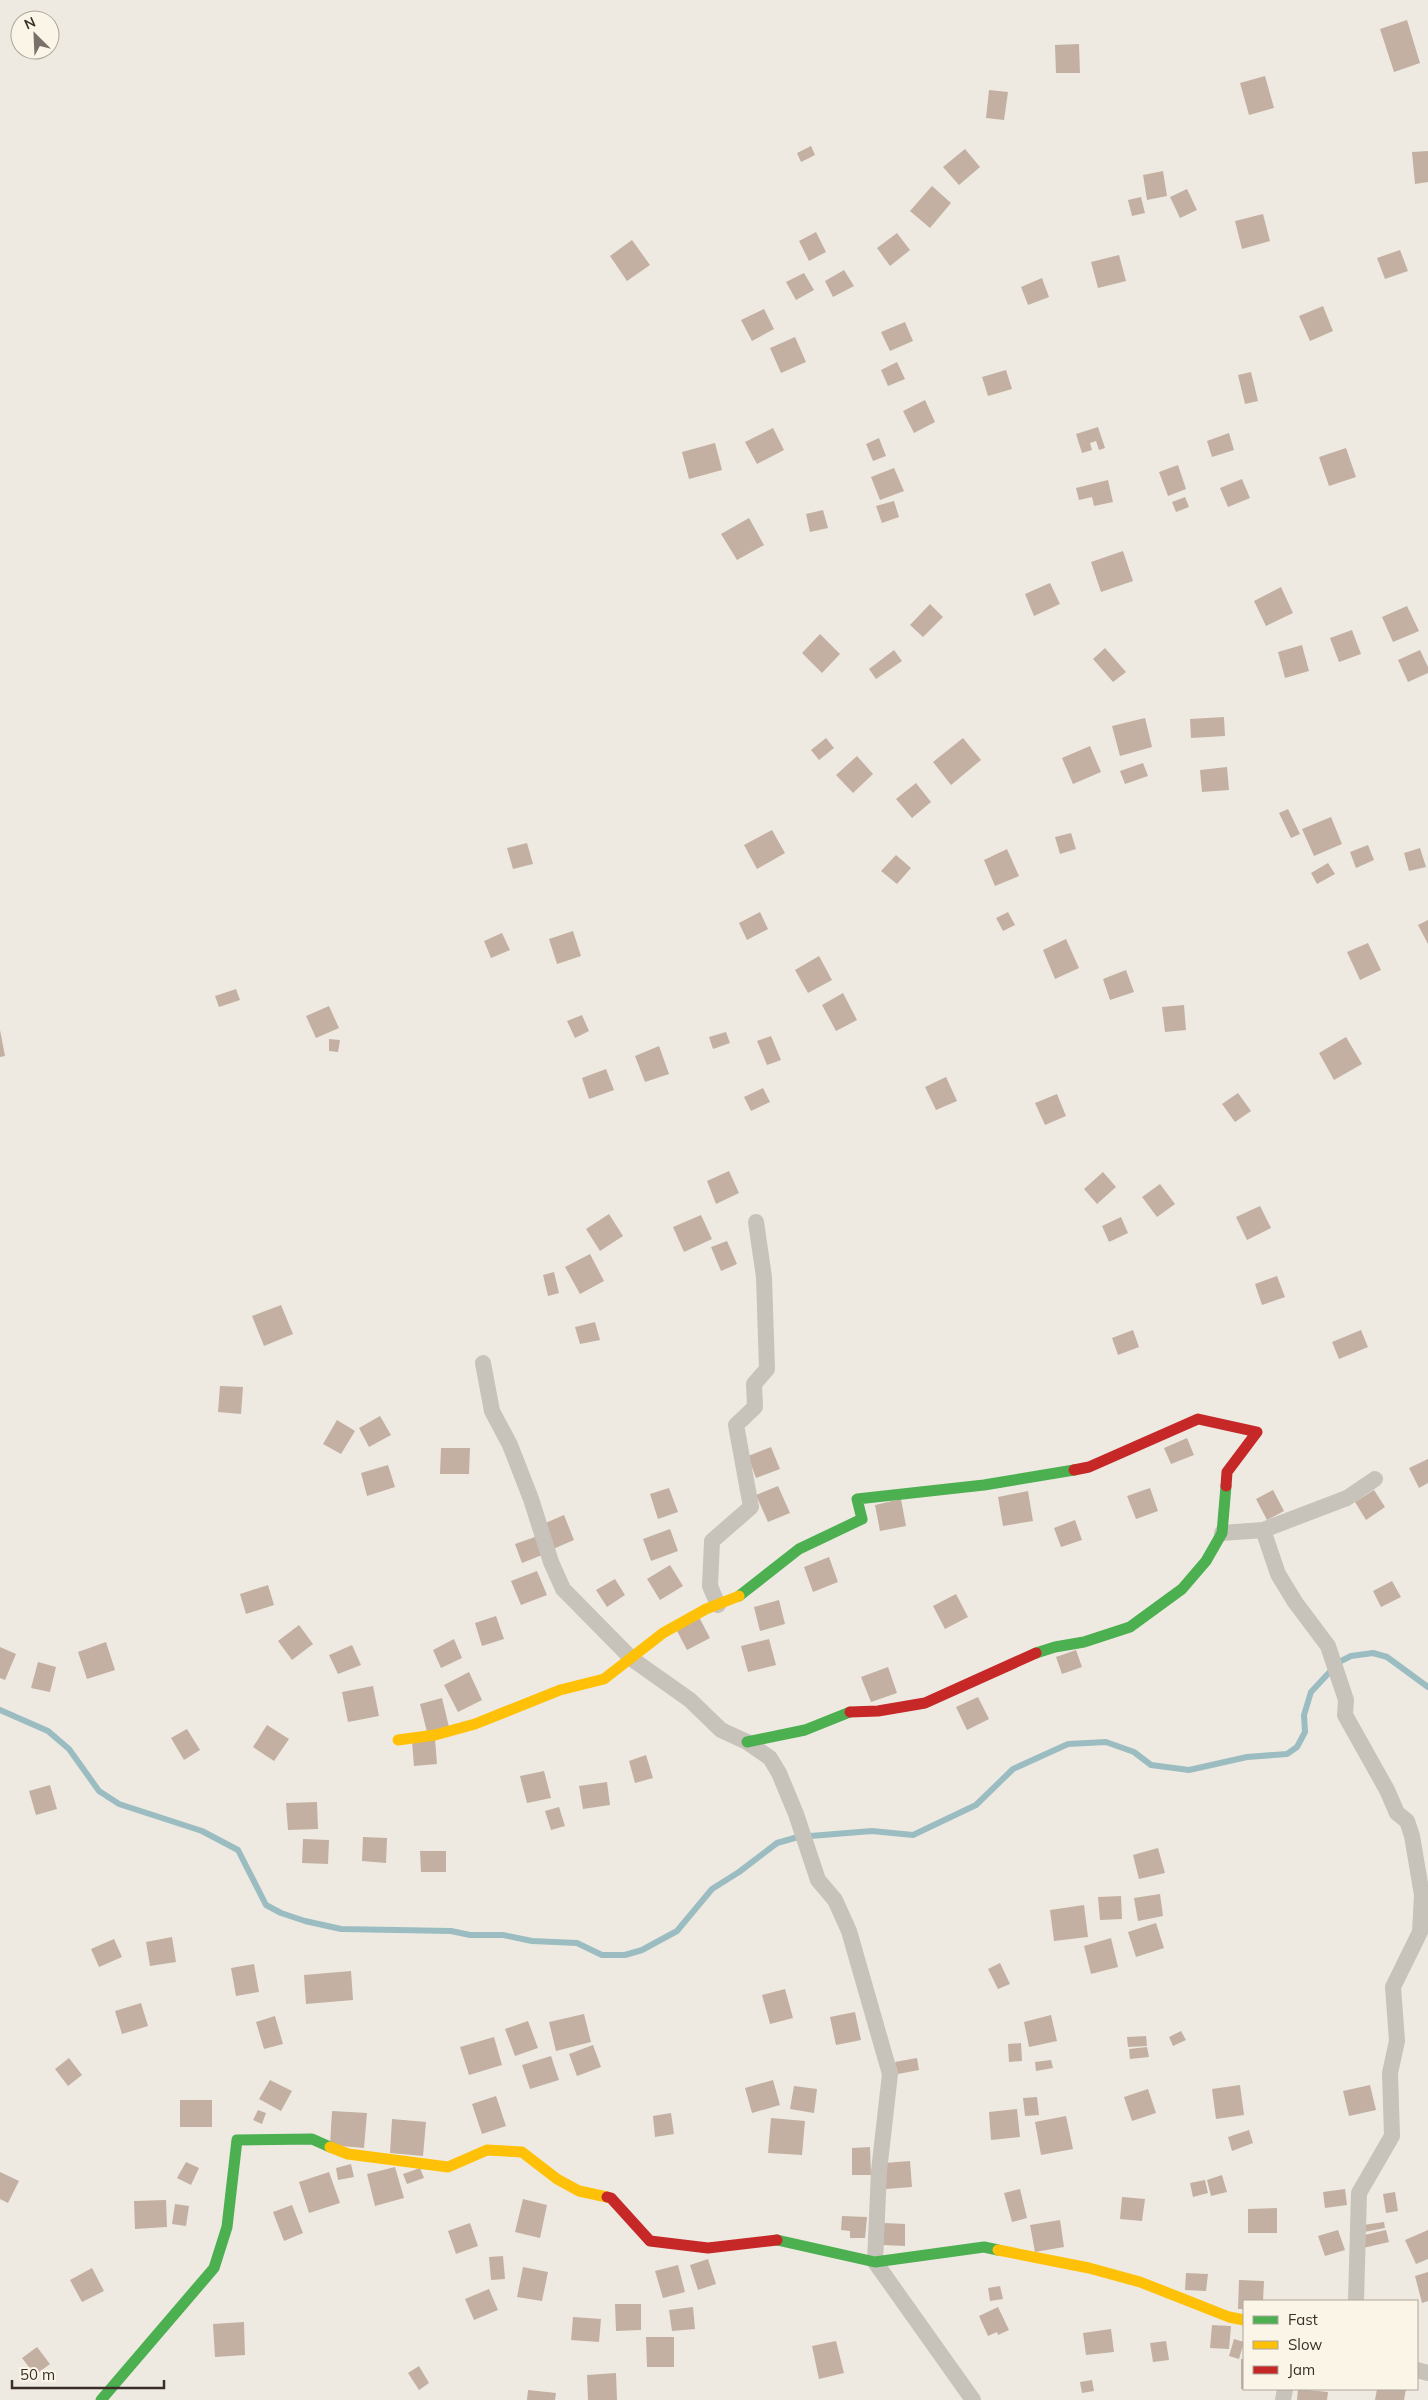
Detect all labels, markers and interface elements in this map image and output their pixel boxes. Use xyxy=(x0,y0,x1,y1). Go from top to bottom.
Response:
north arrow xyxy=(10,10,60,60)
text: N xyxy=(21,13,38,33)
legend xyxy=(1243,2300,1418,2390)
text: Fast xyxy=(1288,2310,1318,2329)
text: Slow xyxy=(1288,2335,1322,2354)
scale bar xyxy=(12,2358,165,2390)
text: Jam xyxy=(1288,2360,1315,2379)
text: 50 m xyxy=(20,2365,55,2384)

